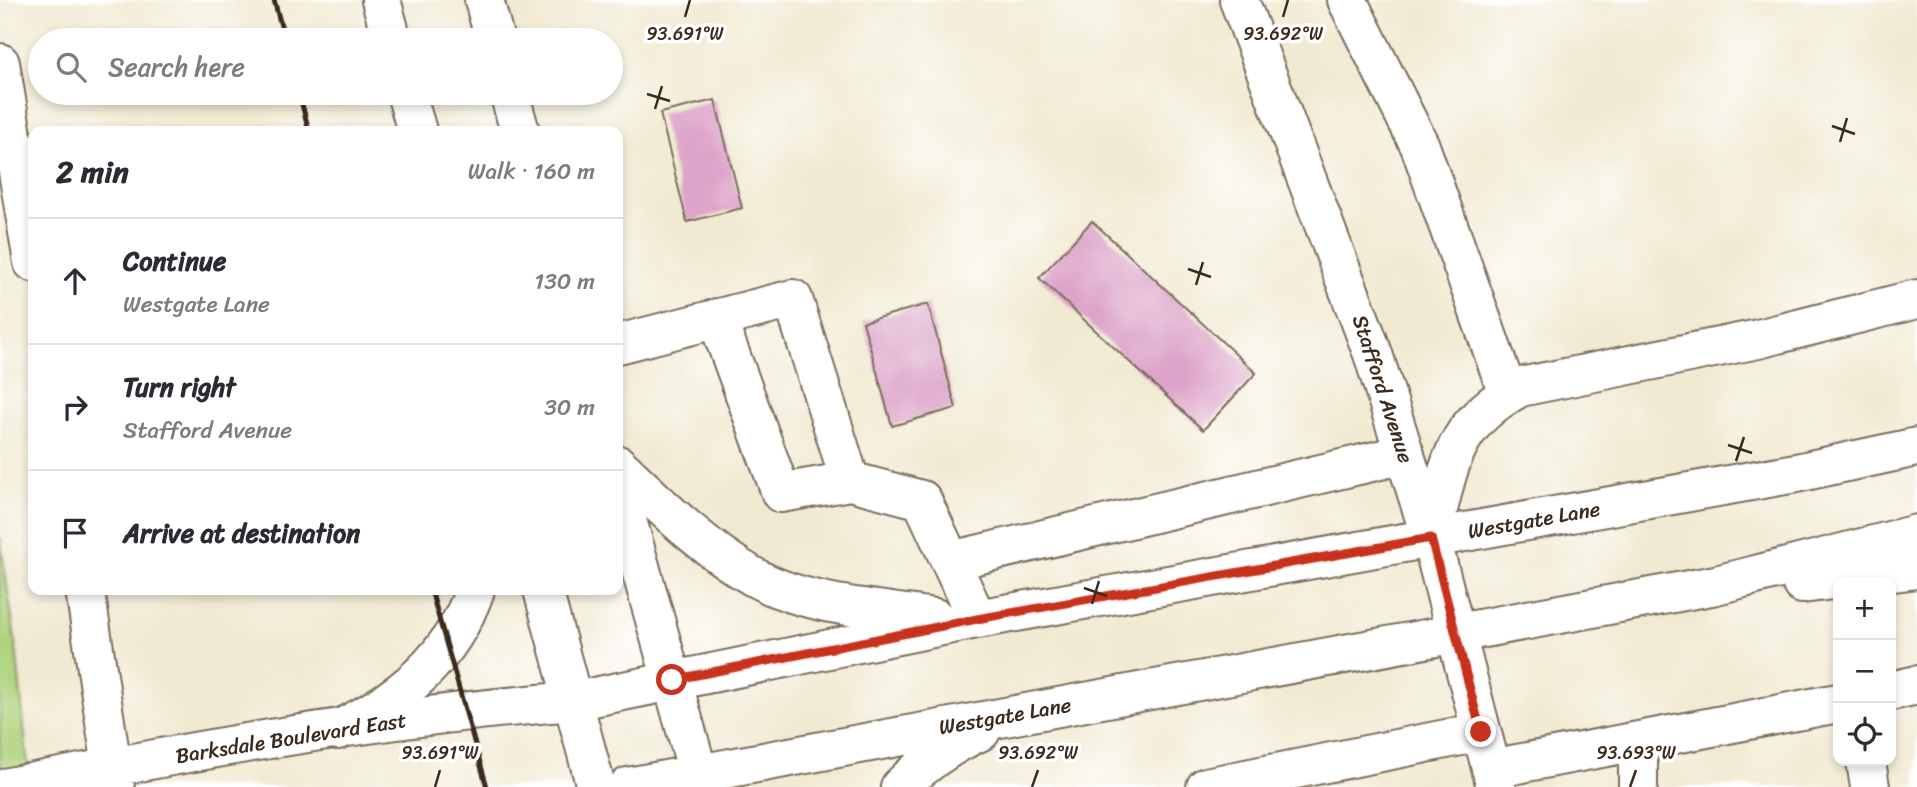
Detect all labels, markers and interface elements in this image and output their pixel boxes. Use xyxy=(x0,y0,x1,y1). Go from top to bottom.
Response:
text: 93.691°W xyxy=(647,18,725,50)
text: 93.692°W xyxy=(1243,18,1324,50)
search box xyxy=(28,28,623,105)
text: Search here xyxy=(108,44,245,90)
icon: search xyxy=(52,48,90,86)
text: 2 min xyxy=(56,145,129,199)
text: Walk · 160 m xyxy=(468,151,595,192)
text: Continue xyxy=(123,238,226,284)
text: 130 m xyxy=(534,261,595,302)
icon: ahead xyxy=(56,262,94,300)
text: Westgate Lane xyxy=(123,284,270,325)
street label: Stafford Avenue xyxy=(1341,310,1425,468)
text: Turn right xyxy=(123,364,236,410)
text: 30 m xyxy=(544,387,595,428)
icon: right xyxy=(56,388,94,426)
text: Stafford Avenue xyxy=(123,410,292,451)
street label: Westgate Lane xyxy=(1465,490,1604,550)
text: Arrive at destination xyxy=(123,510,360,556)
icon: arrive xyxy=(56,514,94,552)
map controls xyxy=(1833,577,1896,766)
button: + xyxy=(1833,577,1896,640)
button: − xyxy=(1833,640,1896,703)
route start xyxy=(656,664,687,695)
street label: Westgate Lane xyxy=(936,686,1075,746)
street label: Barksdale Boulevard East xyxy=(173,701,409,775)
button: locate xyxy=(1833,703,1896,766)
route end xyxy=(1465,716,1496,747)
text: 93.691°W xyxy=(402,737,480,769)
text: 93.692°W xyxy=(998,737,1079,769)
text: 93.693°W xyxy=(1596,737,1677,769)

